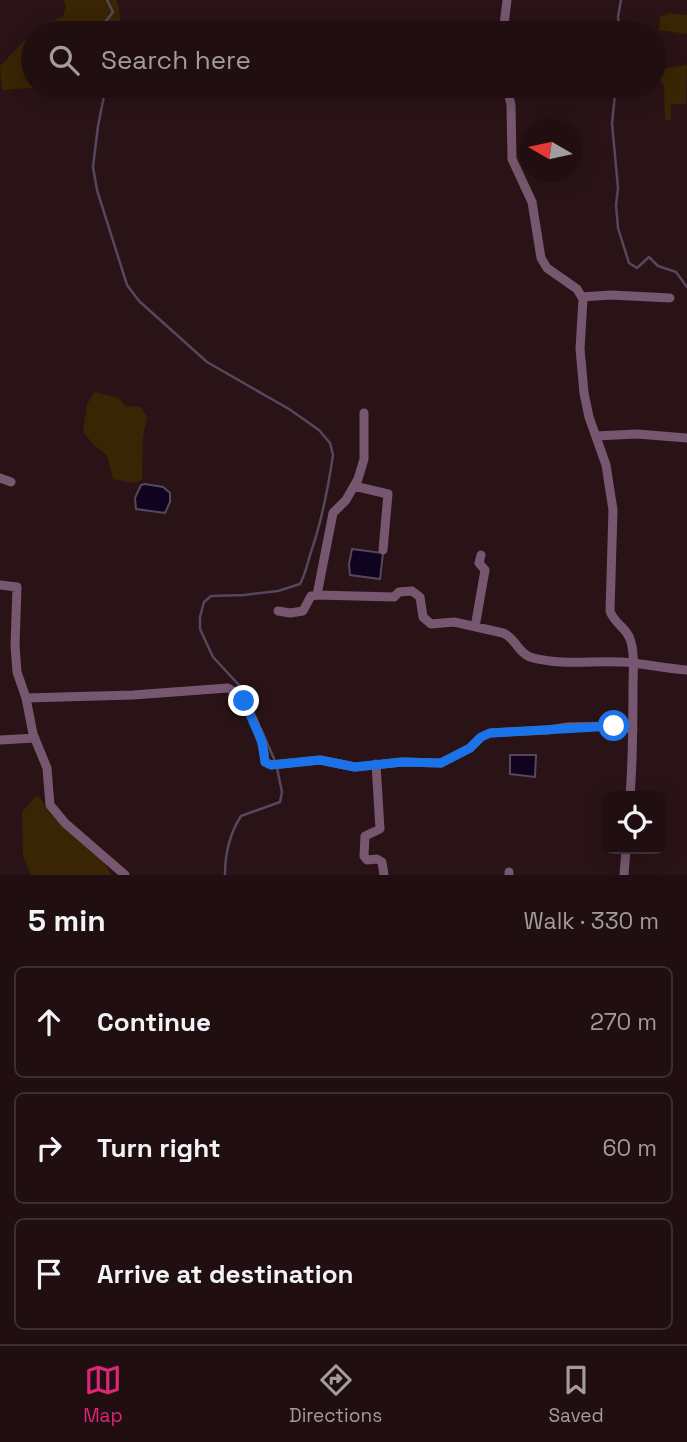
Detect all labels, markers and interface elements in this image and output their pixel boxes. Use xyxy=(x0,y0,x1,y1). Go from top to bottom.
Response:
search box xyxy=(21,21,666,98)
icon: search xyxy=(45,41,83,79)
text: Search here xyxy=(101,43,251,77)
north arrow xyxy=(519,119,582,182)
route end xyxy=(228,685,259,716)
route start xyxy=(598,710,629,741)
map controls xyxy=(603,791,666,854)
button: locate xyxy=(603,791,666,854)
text: 5 min xyxy=(28,901,106,940)
text: Walk · 330 m xyxy=(524,906,659,936)
icon: ahead xyxy=(30,1003,68,1041)
text: Continue xyxy=(97,1005,211,1039)
text: 270 m xyxy=(590,1007,657,1037)
icon: right xyxy=(30,1129,68,1167)
text: Turn right xyxy=(97,1131,221,1165)
text: 60 m xyxy=(602,1133,657,1163)
icon: arrive xyxy=(30,1255,68,1293)
text: Arrive at destination xyxy=(97,1257,354,1291)
tab: Map xyxy=(83,1361,123,1428)
tab: Directions xyxy=(289,1361,382,1428)
tab: Saved xyxy=(548,1361,604,1428)

